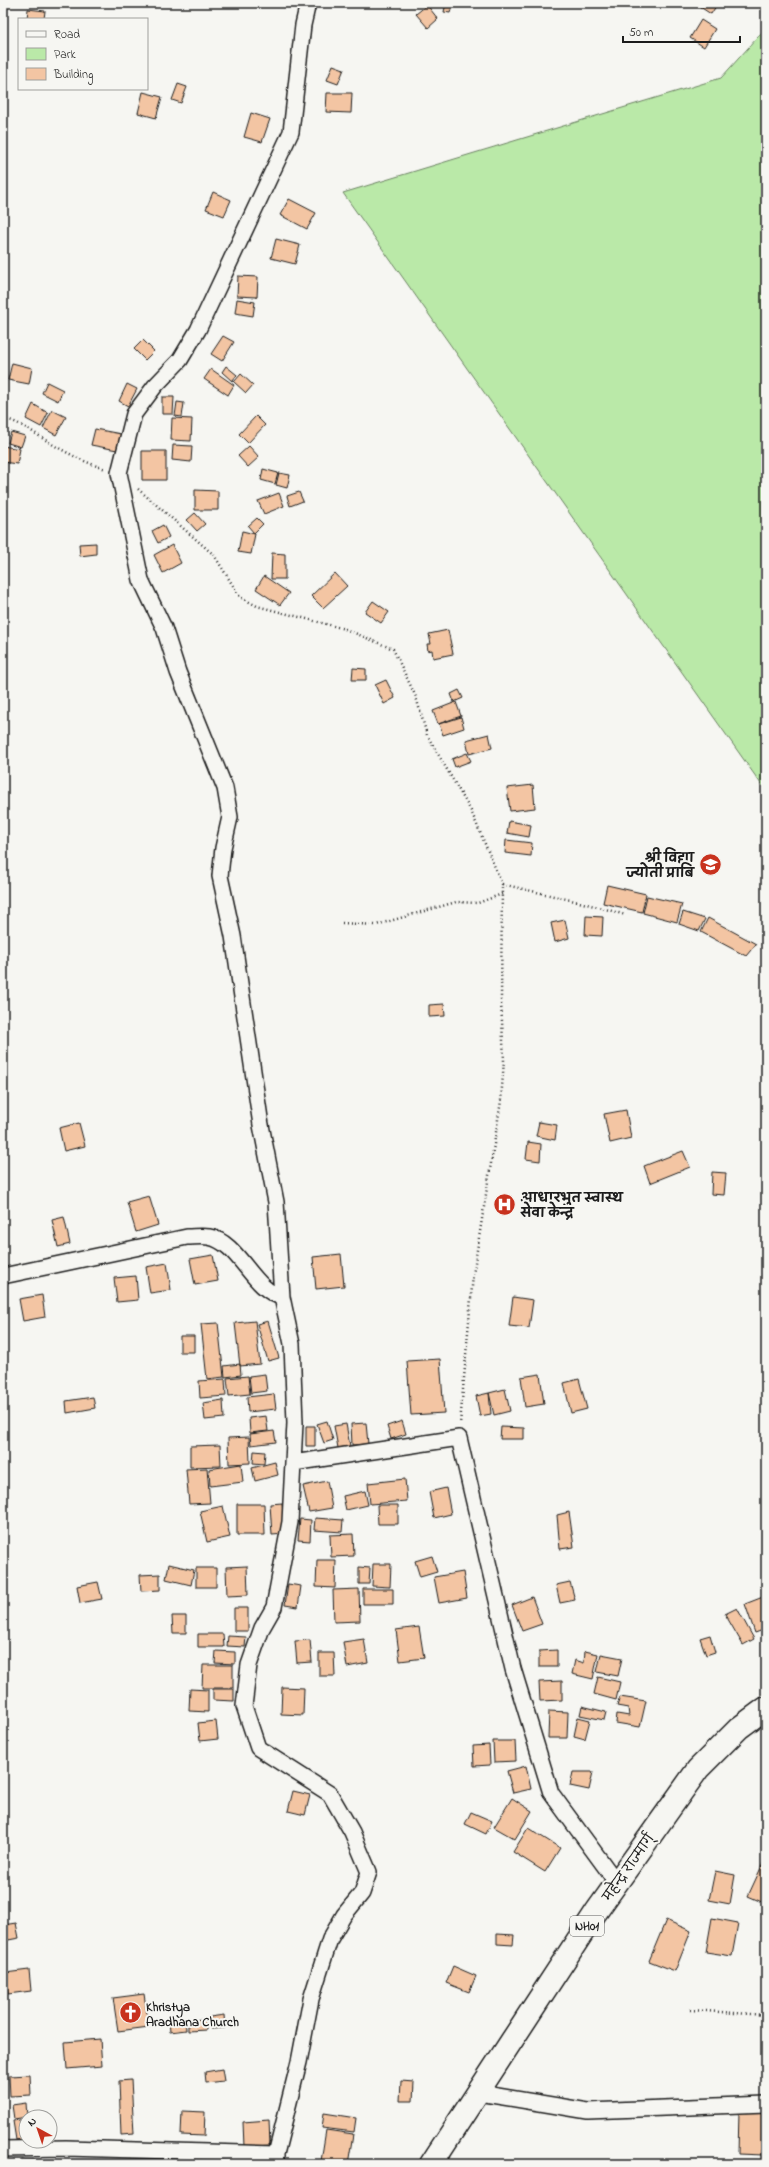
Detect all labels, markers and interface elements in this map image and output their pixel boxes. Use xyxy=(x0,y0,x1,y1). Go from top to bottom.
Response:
legend xyxy=(18,18,148,90)
scale bar xyxy=(623,18,740,44)
text: 50 m xyxy=(629,24,653,42)
text: Road xyxy=(54,26,80,44)
text: Park xyxy=(54,46,76,64)
text: Building xyxy=(53,66,93,85)
place label: श्री विद्या ज्योती प्राबि xyxy=(625,847,696,883)
school or university icon: श्री विद्या ज्योती प्राबि xyxy=(697,851,723,877)
place label: आधारभुत स्वास्थ सेवा केन्द्र xyxy=(520,1189,624,1223)
hospital icon: आधारभुत स्वास्थ सेवा केन्द्र xyxy=(491,1191,517,1217)
street label: महेन्द्र राज्मार्ग् xyxy=(596,1828,660,1906)
road number: NH01 xyxy=(570,1916,604,1936)
place label: Khristya Aradhana Church xyxy=(146,1998,239,2032)
church icon: Khristya Aradhana Church xyxy=(118,2000,144,2026)
north arrow xyxy=(18,2109,58,2149)
text: N xyxy=(24,2114,40,2131)

